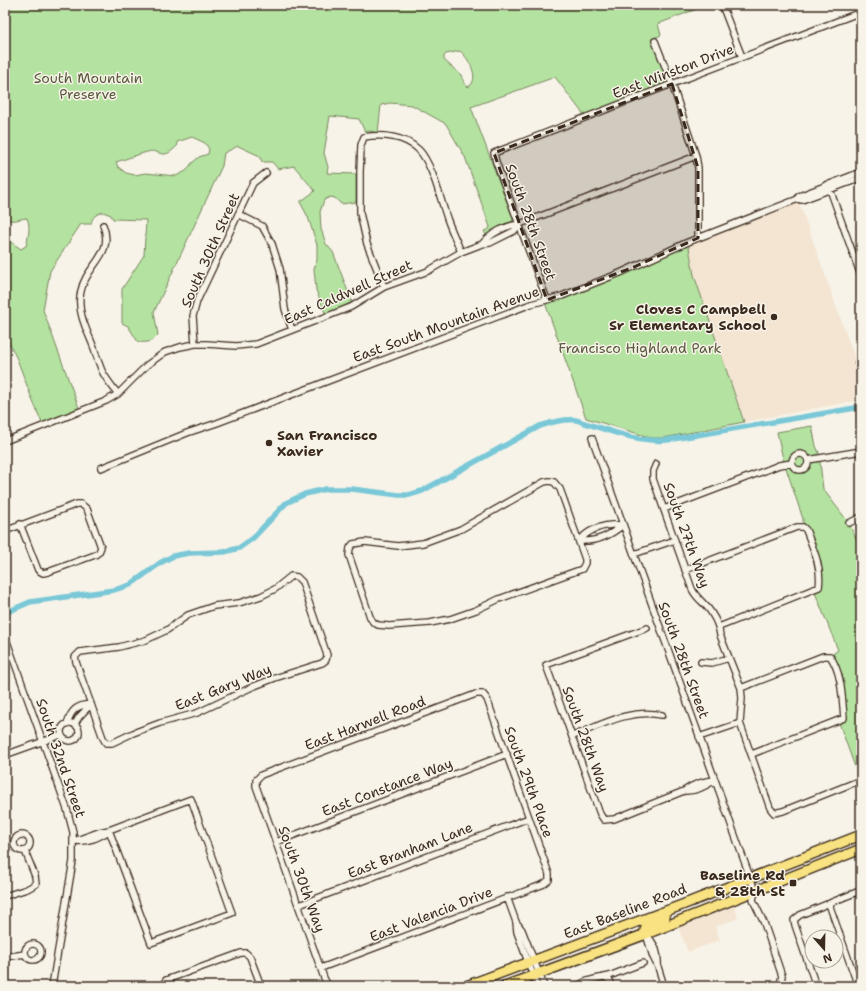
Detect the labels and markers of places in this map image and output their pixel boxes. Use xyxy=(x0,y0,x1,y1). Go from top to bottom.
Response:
place label: Cloves C Campbell Sr Elementary School xyxy=(609,300,766,334)
marker: Cloves C Campbell Sr Elementary School xyxy=(769,312,779,322)
place label: San Francisco Xavier xyxy=(277,426,377,460)
marker: San Francisco Xavier xyxy=(264,438,274,448)
place label: Baseline Rd & 28th St xyxy=(700,866,785,900)
marker: Baseline Rd & 28th St xyxy=(788,878,798,888)

